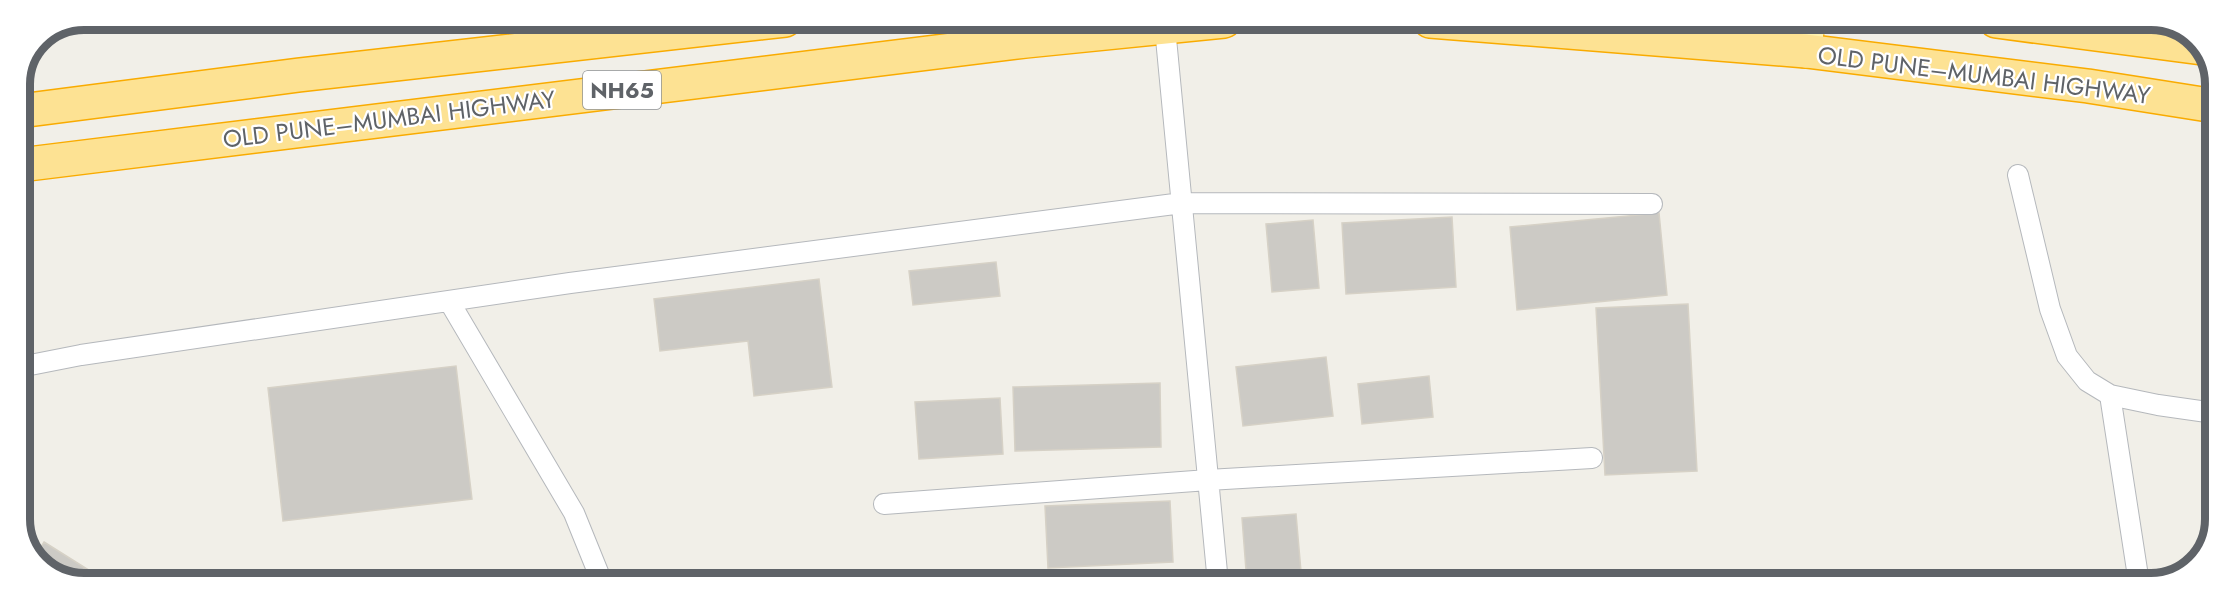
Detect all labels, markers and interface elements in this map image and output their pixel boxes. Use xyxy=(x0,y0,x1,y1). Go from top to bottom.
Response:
street label: OLD PUNE–MUMBAI HIGHWAY xyxy=(1816,37,2153,113)
road number: NH65 xyxy=(583,71,661,109)
street label: OLD PUNE–MUMBAI HIGHWAY xyxy=(221,81,558,157)

